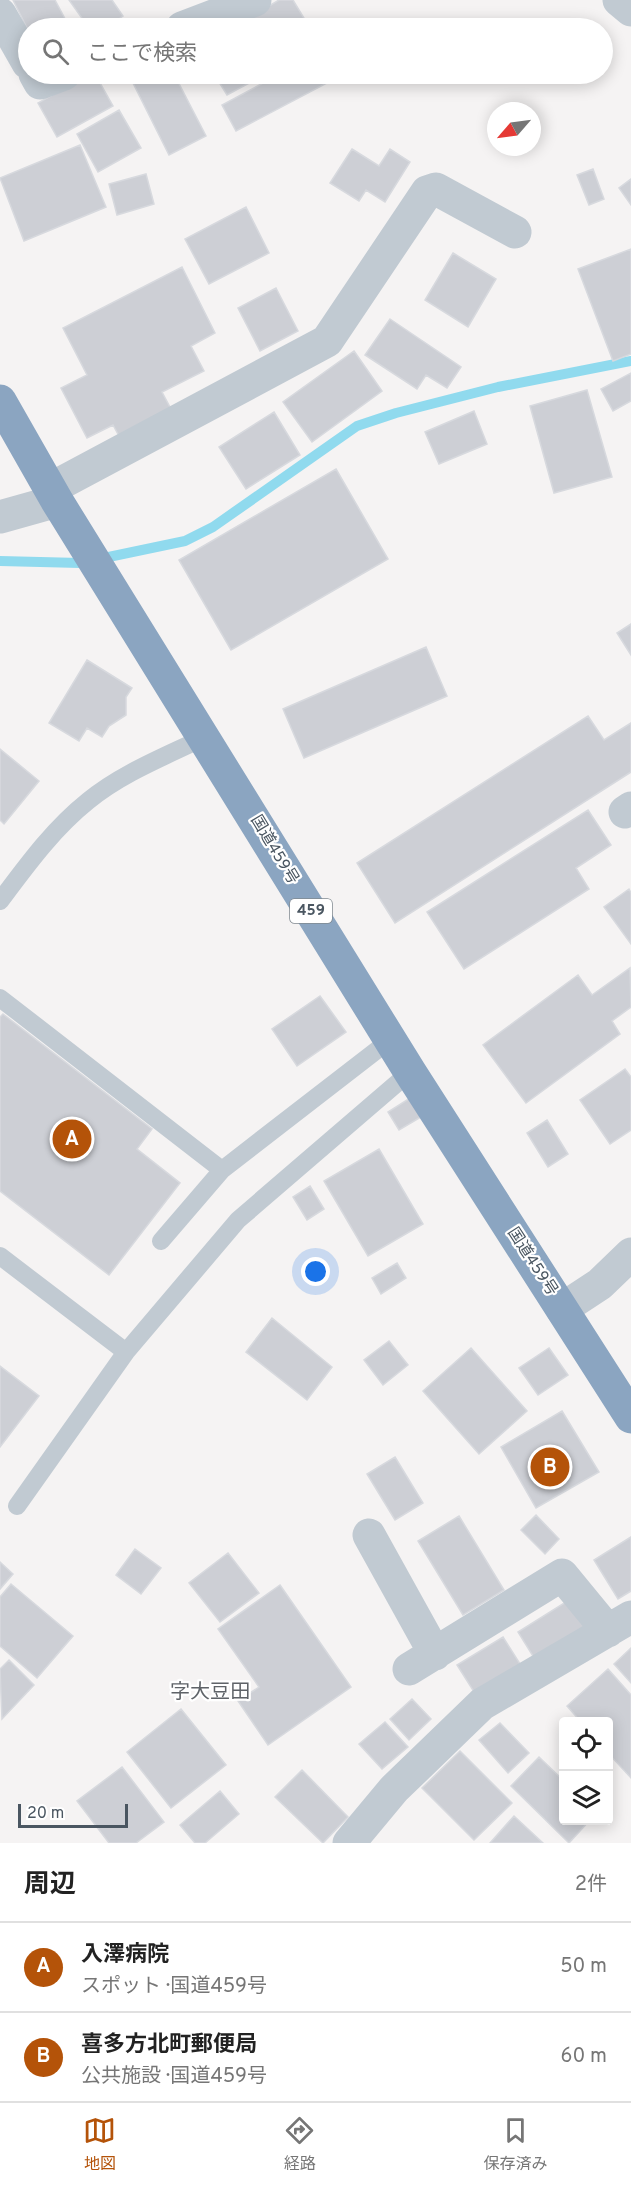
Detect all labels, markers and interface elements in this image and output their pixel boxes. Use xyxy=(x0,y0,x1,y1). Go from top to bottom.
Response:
search box xyxy=(18,18,613,84)
icon: search xyxy=(39,35,72,68)
text: ここで検索 xyxy=(87,41,197,68)
north arrow xyxy=(487,102,541,156)
street label: 国道459号 xyxy=(246,812,302,888)
road number: 459 xyxy=(290,899,332,923)
pin: A xyxy=(52,1116,92,1162)
street label: 国道459号 xyxy=(503,1224,561,1300)
your location xyxy=(301,1257,330,1286)
pin: B xyxy=(530,1444,570,1490)
district label: 字大豆田 xyxy=(170,1680,250,1706)
map controls xyxy=(559,1717,613,1825)
button: locate xyxy=(559,1717,613,1771)
button: layers xyxy=(559,1771,613,1825)
scale bar xyxy=(18,1801,128,1828)
text: 20 m xyxy=(27,1804,64,1824)
text: 周辺 xyxy=(24,1869,76,1902)
text: 2件 xyxy=(575,1872,607,1898)
text: 入澤病院 xyxy=(81,1942,169,1969)
text: A xyxy=(36,1954,51,1980)
text: 50 m xyxy=(560,1954,607,1980)
text: スポット · 国道459号 xyxy=(81,1974,267,2000)
text: 喜多方北町郵便局 xyxy=(81,2032,257,2059)
text: B xyxy=(37,2044,50,2070)
text: 60 m xyxy=(561,2044,607,2070)
text: 公共施設 · 国道459号 xyxy=(81,2064,267,2090)
tab: 地図 xyxy=(83,2114,116,2175)
tab: 経路 xyxy=(283,2114,316,2175)
tab: 保存済み xyxy=(483,2114,547,2175)

